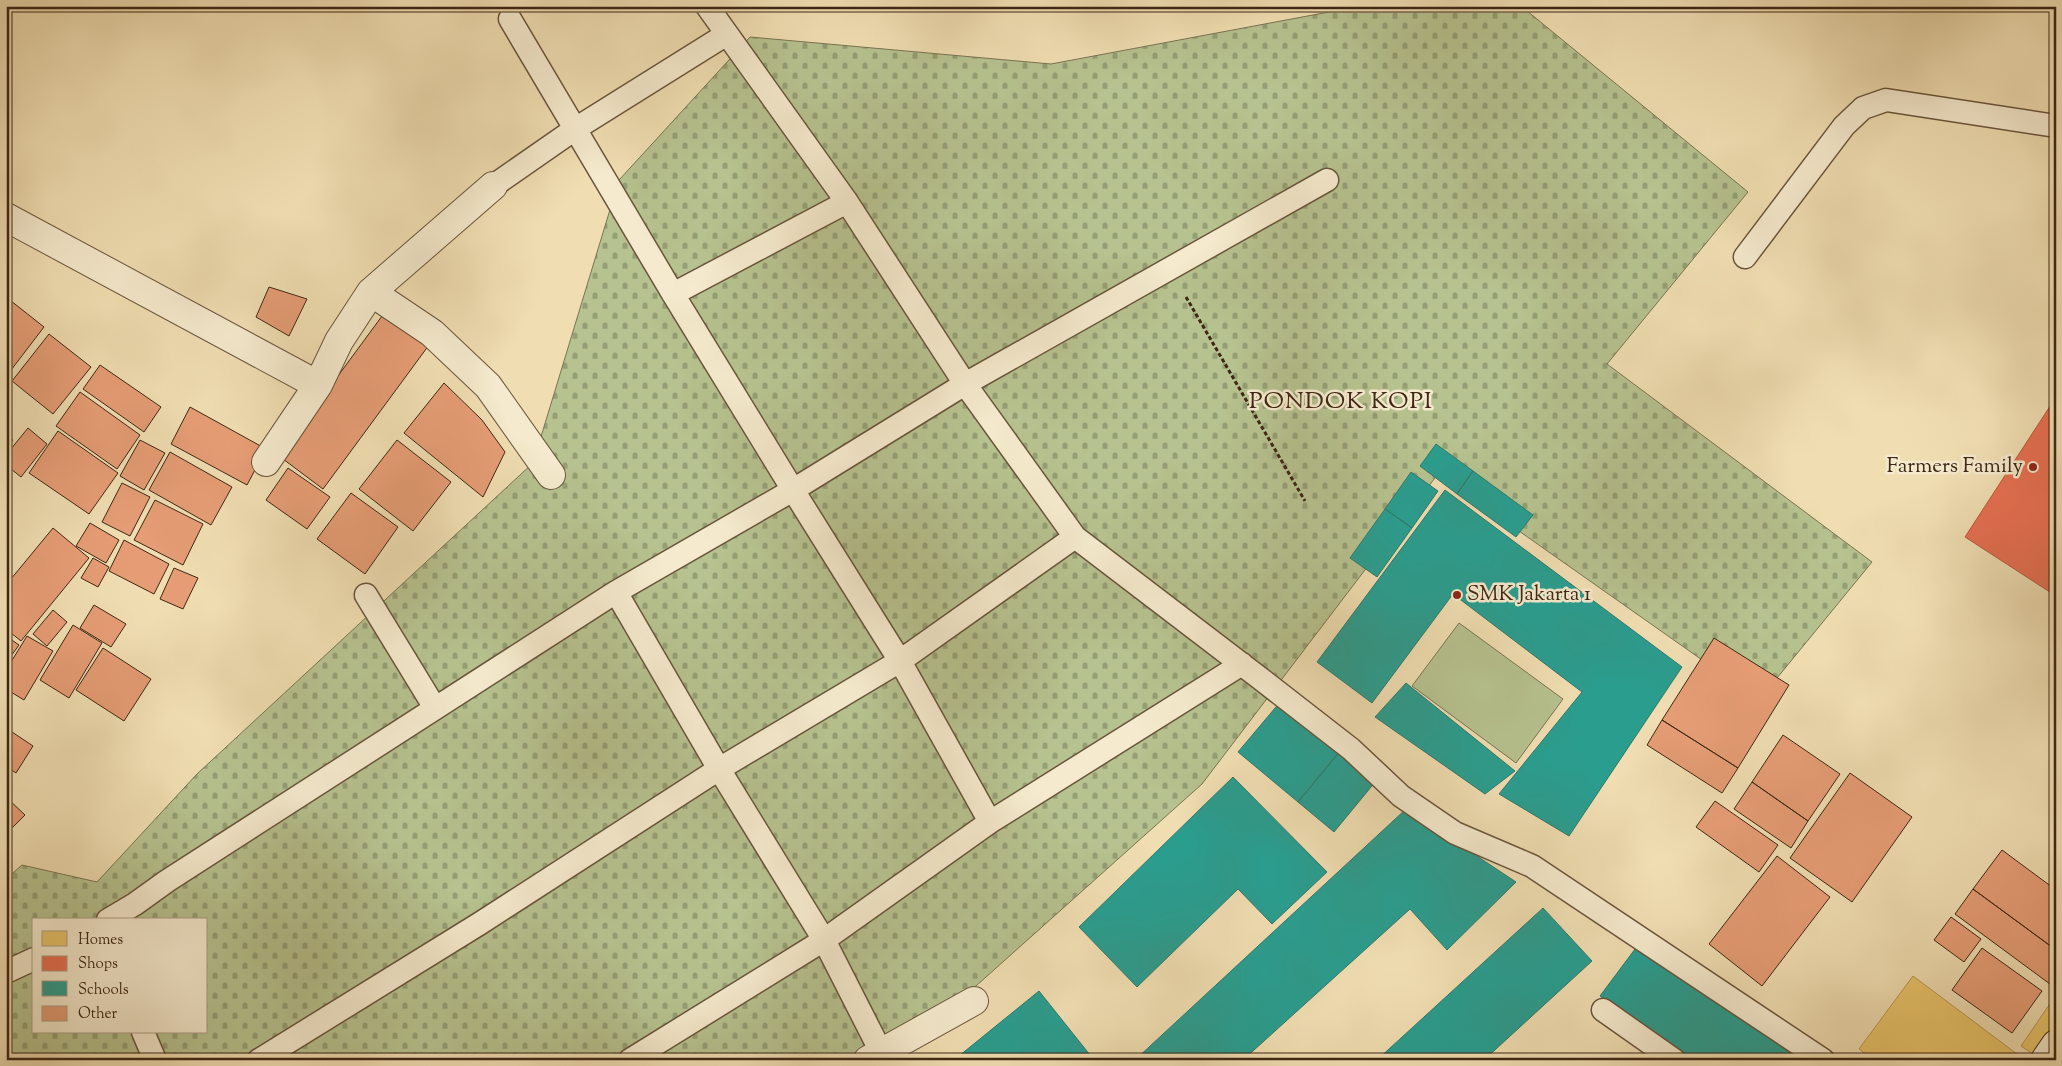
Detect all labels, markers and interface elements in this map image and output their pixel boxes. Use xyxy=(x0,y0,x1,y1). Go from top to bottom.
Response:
district label: PONDOK KOPI xyxy=(1249,385,1433,419)
place label: Farmers Family xyxy=(1886,452,2024,482)
marker: Farmers Family xyxy=(2027,461,2039,473)
place label: SMK Jakarta 1 xyxy=(1467,580,1591,610)
marker: SMK Jakarta 1 xyxy=(1451,589,1463,601)
legend xyxy=(32,918,208,1034)
text: Homes xyxy=(78,930,123,951)
text: Shops xyxy=(78,954,118,975)
text: Schools xyxy=(78,980,129,1001)
text: Other xyxy=(78,1004,118,1025)

